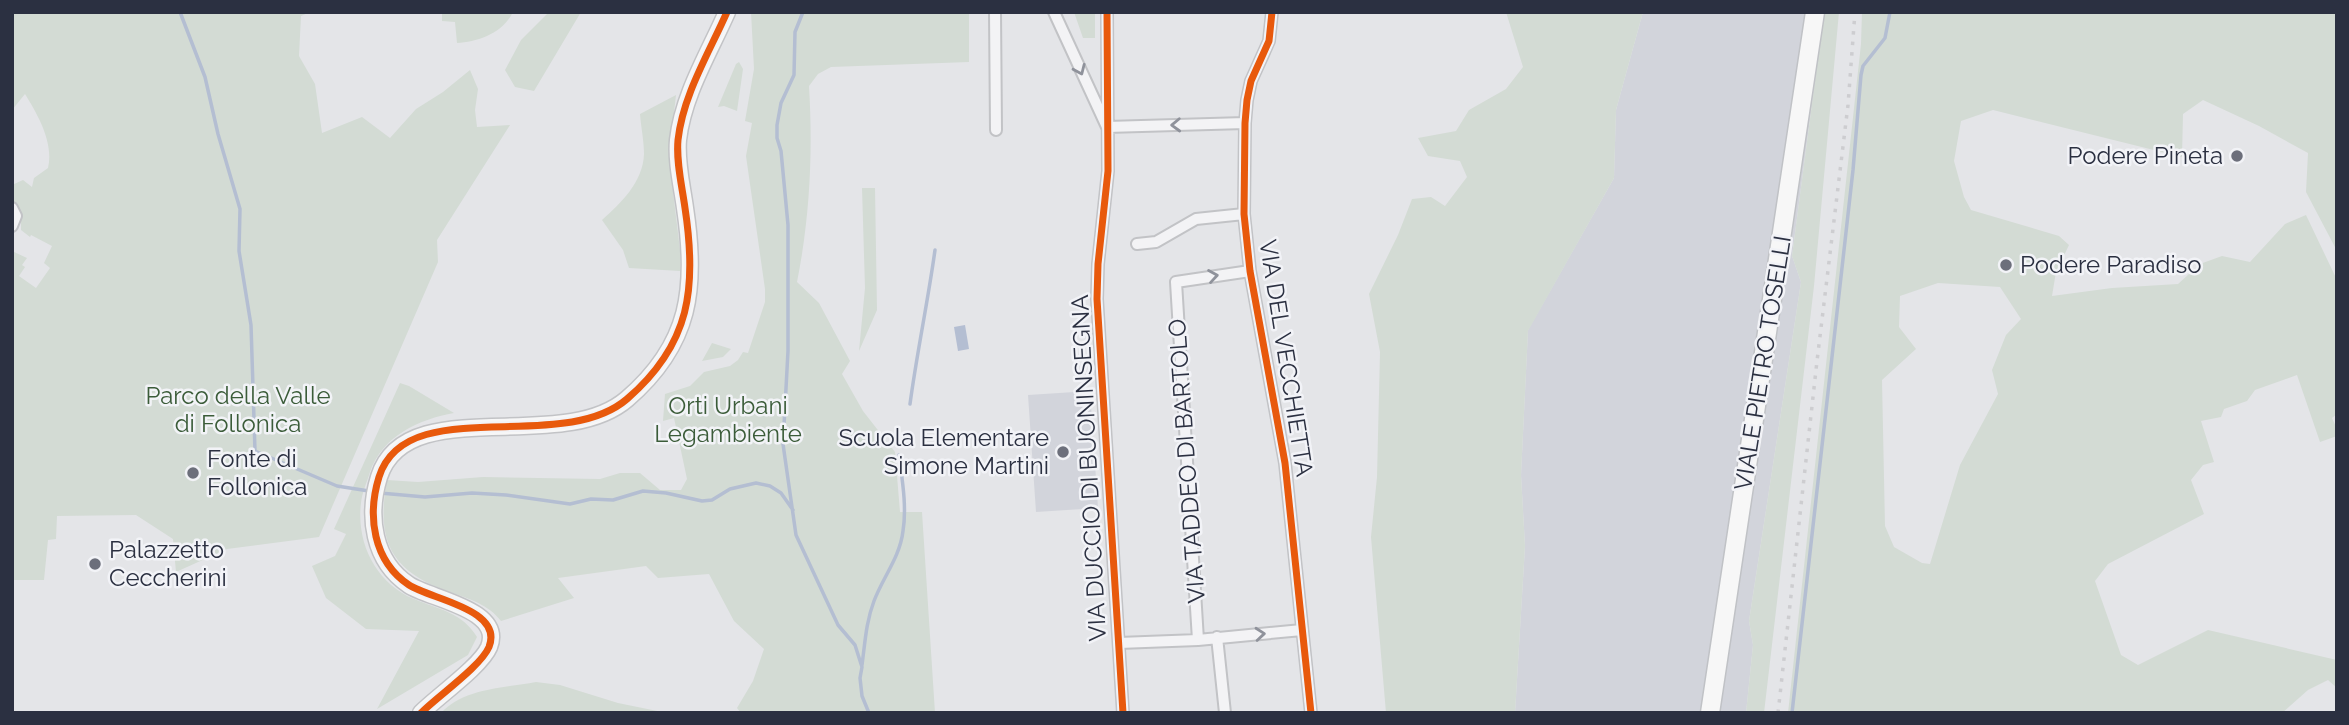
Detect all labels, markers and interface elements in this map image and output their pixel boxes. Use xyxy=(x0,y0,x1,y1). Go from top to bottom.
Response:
one-way arrow xyxy=(1072,63,1086,75)
one-way arrow xyxy=(1171,117,1181,133)
place label: Podere Pineta xyxy=(2068,141,2223,170)
marker: Podere Pineta xyxy=(2229,148,2245,164)
street label: VIALE PIETRO TOSELLI xyxy=(1728,233,1797,492)
street label: VIA DEL VECCHIETTA xyxy=(1253,237,1320,479)
place label: Podere Paradiso xyxy=(2020,250,2202,279)
marker: Podere Paradiso xyxy=(1998,257,2014,273)
one-way arrow xyxy=(1207,269,1219,284)
street label: VIA DUCCIO DI BUONINSEGNA xyxy=(1065,294,1112,642)
street label: VIA TADDEO DI BARTOLO xyxy=(1162,318,1211,604)
park label: Parco della Valle di Follonica xyxy=(145,381,331,438)
park label: Orti Urbani Legambiente xyxy=(654,391,802,448)
place label: Scuola Elementare Simone Martini xyxy=(838,423,1049,480)
place label: Fonte di Follonica xyxy=(207,444,307,501)
marker: Scuola Elementare Simone Martini xyxy=(1055,444,1071,460)
marker: Fonte di Follonica xyxy=(185,465,201,481)
place label: Palazzetto Ceccherini xyxy=(109,535,227,592)
marker: Palazzetto Ceccherini xyxy=(87,556,103,572)
one-way arrow xyxy=(1255,627,1266,642)

